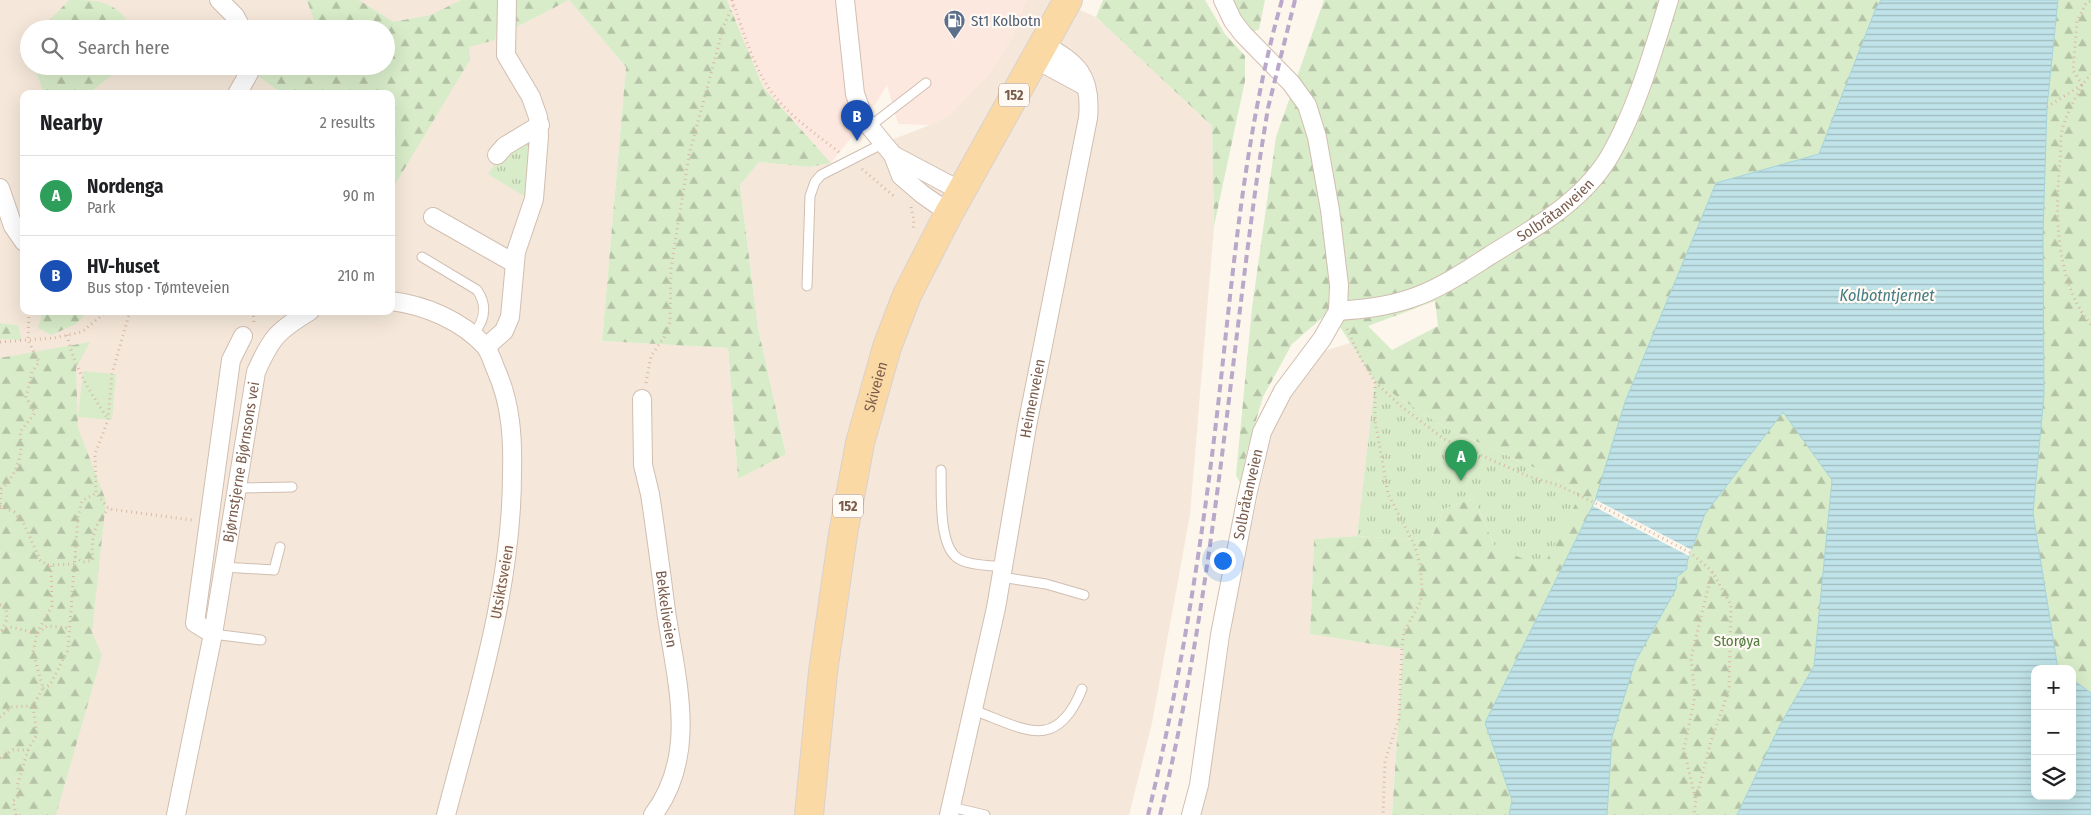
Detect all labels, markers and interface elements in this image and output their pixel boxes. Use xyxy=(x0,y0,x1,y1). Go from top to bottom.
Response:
fuel station icon: St1 Kolbotn xyxy=(943,9,967,40)
place label: St1 Kolbotn xyxy=(971,12,1041,30)
search box xyxy=(20,20,395,75)
icon: search xyxy=(38,34,66,62)
text: Search here xyxy=(78,36,170,59)
road number: 152 xyxy=(999,84,1029,106)
pin: B xyxy=(841,100,873,141)
text: Nearby xyxy=(40,110,102,136)
text: 2 results xyxy=(320,113,375,132)
text: Nordenga xyxy=(87,175,163,198)
street label: Solbråtanveien xyxy=(1514,175,1598,246)
text: A xyxy=(52,186,60,205)
text: 90 m xyxy=(343,186,375,205)
text: Park xyxy=(87,198,115,217)
text: HV-huset xyxy=(87,255,160,278)
text: B xyxy=(52,266,60,285)
text: 210 m xyxy=(338,266,375,285)
text: Bus stop · Tømteveien xyxy=(87,278,230,297)
water label: Kolbotntjernet xyxy=(1840,286,1935,305)
street label: Heimenveien xyxy=(1016,357,1049,439)
street label: Skiveien xyxy=(860,360,891,414)
street label: Bjørnstjerne Bjørnsons vei xyxy=(219,380,263,544)
pin: A xyxy=(1445,440,1477,481)
street label: Solbråtanveien xyxy=(1230,447,1267,541)
road number: 152 xyxy=(833,494,863,518)
street label: Utsiktsveien xyxy=(487,543,517,621)
your location xyxy=(1210,548,1236,574)
street label: Bekkeliveien xyxy=(652,569,681,649)
park label: Storøya xyxy=(1714,632,1760,650)
map controls xyxy=(2031,665,2076,800)
button: + xyxy=(2031,665,2076,710)
button: − xyxy=(2031,710,2076,755)
button: layers xyxy=(2031,755,2076,800)

